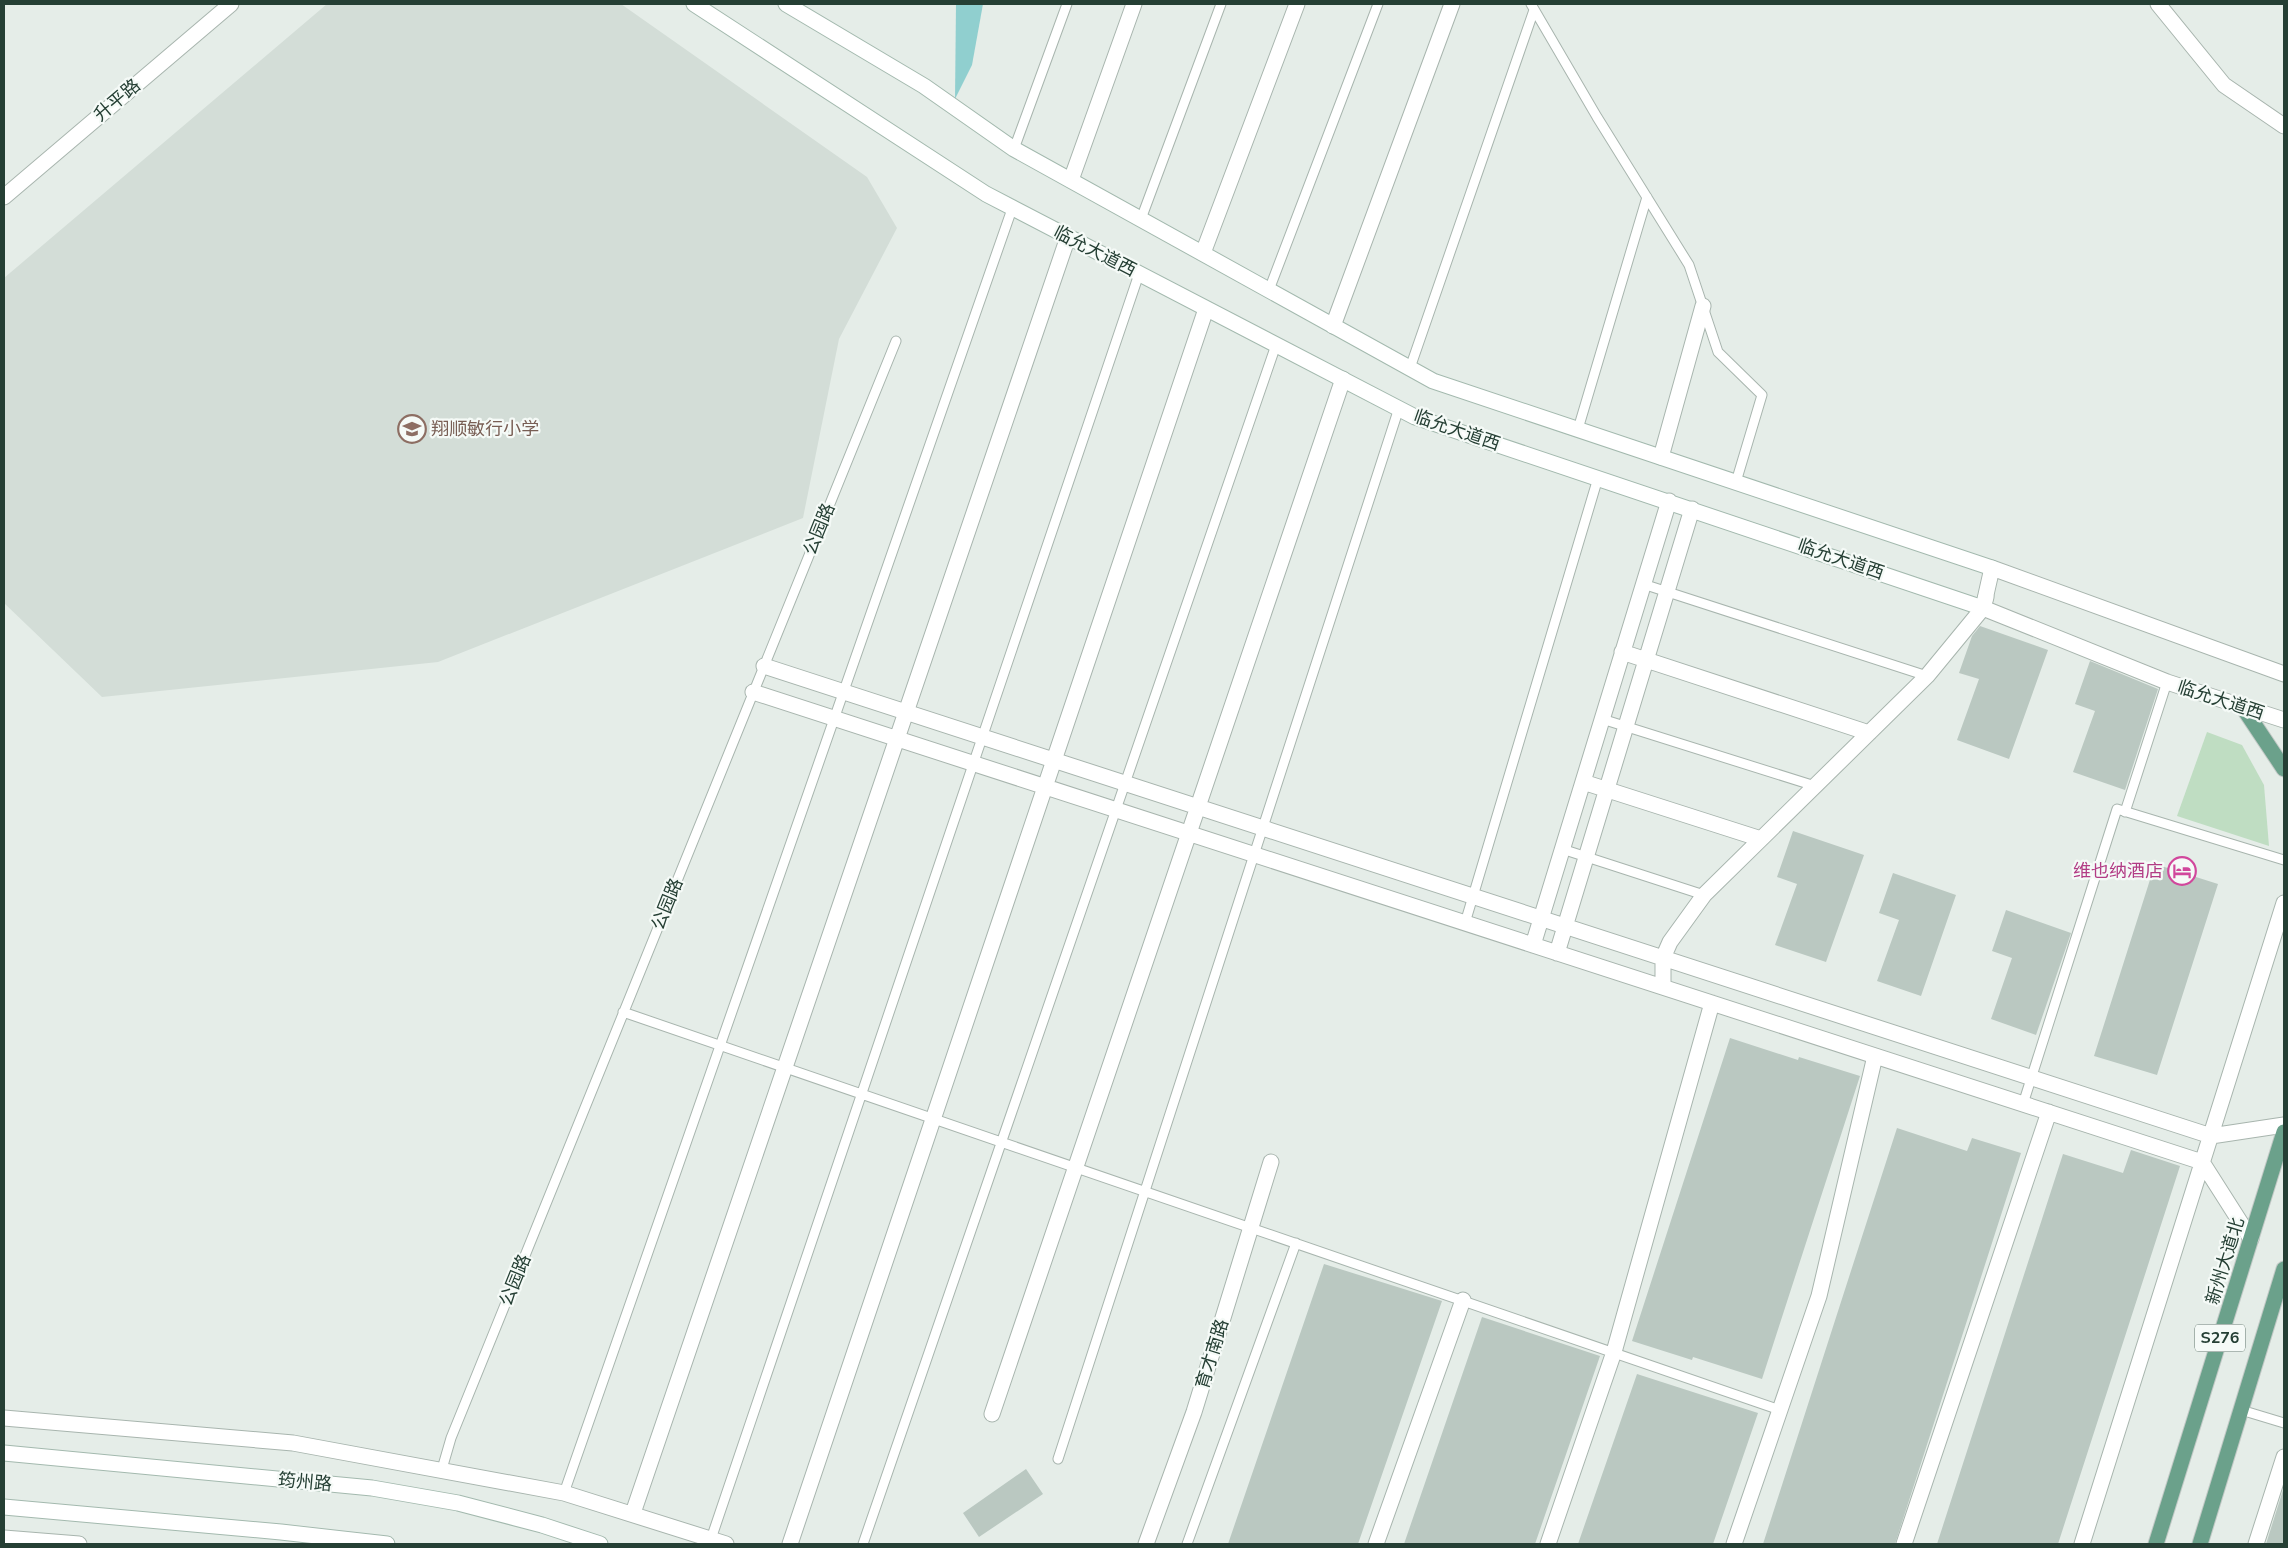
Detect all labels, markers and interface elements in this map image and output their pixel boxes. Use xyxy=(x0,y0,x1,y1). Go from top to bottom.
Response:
street label: 升平路 xyxy=(89,73,145,127)
street label: 临允大道西 xyxy=(1049,220,1141,282)
street label: 临允大道西 xyxy=(1411,404,1503,456)
school or university icon: 翔顺敏行小学 xyxy=(397,414,427,444)
place label: 翔顺敏行小学 xyxy=(431,417,539,441)
street label: 公园路 xyxy=(798,499,840,559)
street label: 临允大道西 xyxy=(1795,533,1887,585)
street label: 临允大道西 xyxy=(2174,675,2268,725)
hotel icon: 维也纳酒店 xyxy=(2167,856,2197,886)
place label: 维也纳酒店 xyxy=(2073,859,2163,883)
street label: 公园路 xyxy=(646,874,688,934)
street label: 新州大道北 xyxy=(2200,1214,2250,1308)
street label: 公园路 xyxy=(494,1250,536,1310)
street label: 育才南路 xyxy=(1190,1316,1234,1392)
road number: S276 xyxy=(2195,1325,2245,1352)
street label: 筠州路 xyxy=(277,1468,333,1496)

